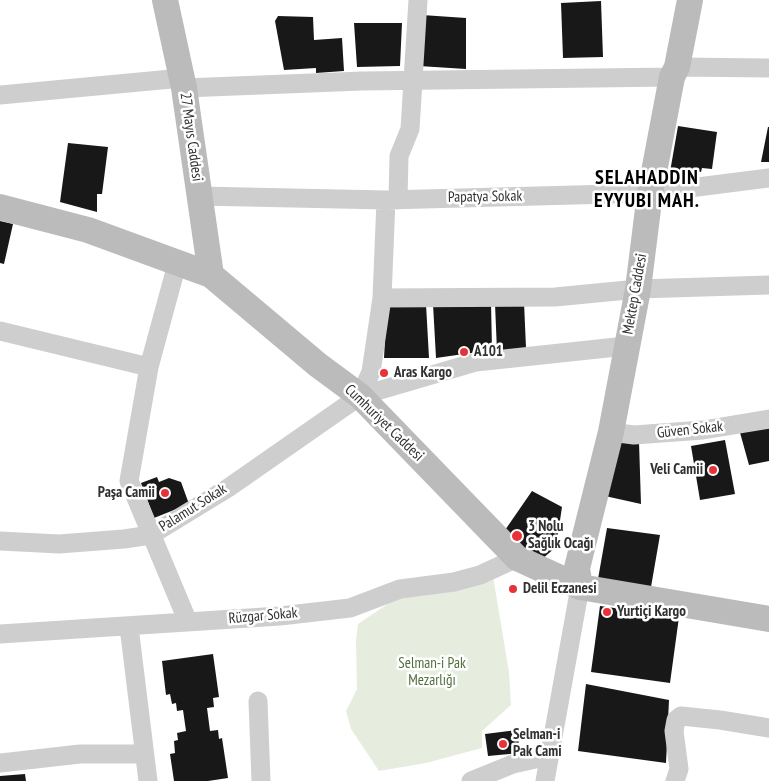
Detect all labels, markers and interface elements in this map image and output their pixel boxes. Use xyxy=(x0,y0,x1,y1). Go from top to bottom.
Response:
street label: 27 Mayıs Caddesi xyxy=(176,91,206,183)
district label: SELAHADDIN EYYUBI MAH. xyxy=(593,166,701,213)
street label: Papatya Sokak xyxy=(448,187,522,207)
street label: Mektep Caddesi xyxy=(619,252,651,336)
place label: A101 xyxy=(474,343,503,361)
marker: A101 xyxy=(458,346,470,358)
place label: Aras Kargo xyxy=(394,364,452,382)
marker: Aras Kargo xyxy=(378,367,390,379)
street label: Cumhuriyet Caddesi xyxy=(341,381,427,465)
street label: Güven Sokak xyxy=(656,418,724,442)
place label: Veli Camii xyxy=(650,461,703,479)
marker: Veli Camii xyxy=(707,464,719,476)
street label: Palamut Sokak xyxy=(156,480,230,536)
place label: Paşa Camii xyxy=(98,484,155,502)
marker: Paşa Camii xyxy=(159,487,171,499)
place label: 3 Nolu Sağlık Ocağı xyxy=(528,518,593,553)
marker: 3 Nolu Sağlık Ocağı xyxy=(510,529,524,543)
place label: Delil Eczanesi xyxy=(523,580,596,598)
marker: Delil Eczanesi xyxy=(507,583,519,595)
place label: Yurtiçi Kargo xyxy=(617,603,686,621)
street label: Rüzgar Sokak xyxy=(228,604,298,628)
marker: Yurtiçi Kargo xyxy=(601,606,613,618)
park label: Selman-i Pak Mezarlığı xyxy=(398,655,466,690)
place label: Selman-i Pak Cami xyxy=(513,726,562,761)
marker: Selman-i Pak Cami xyxy=(497,738,509,750)

